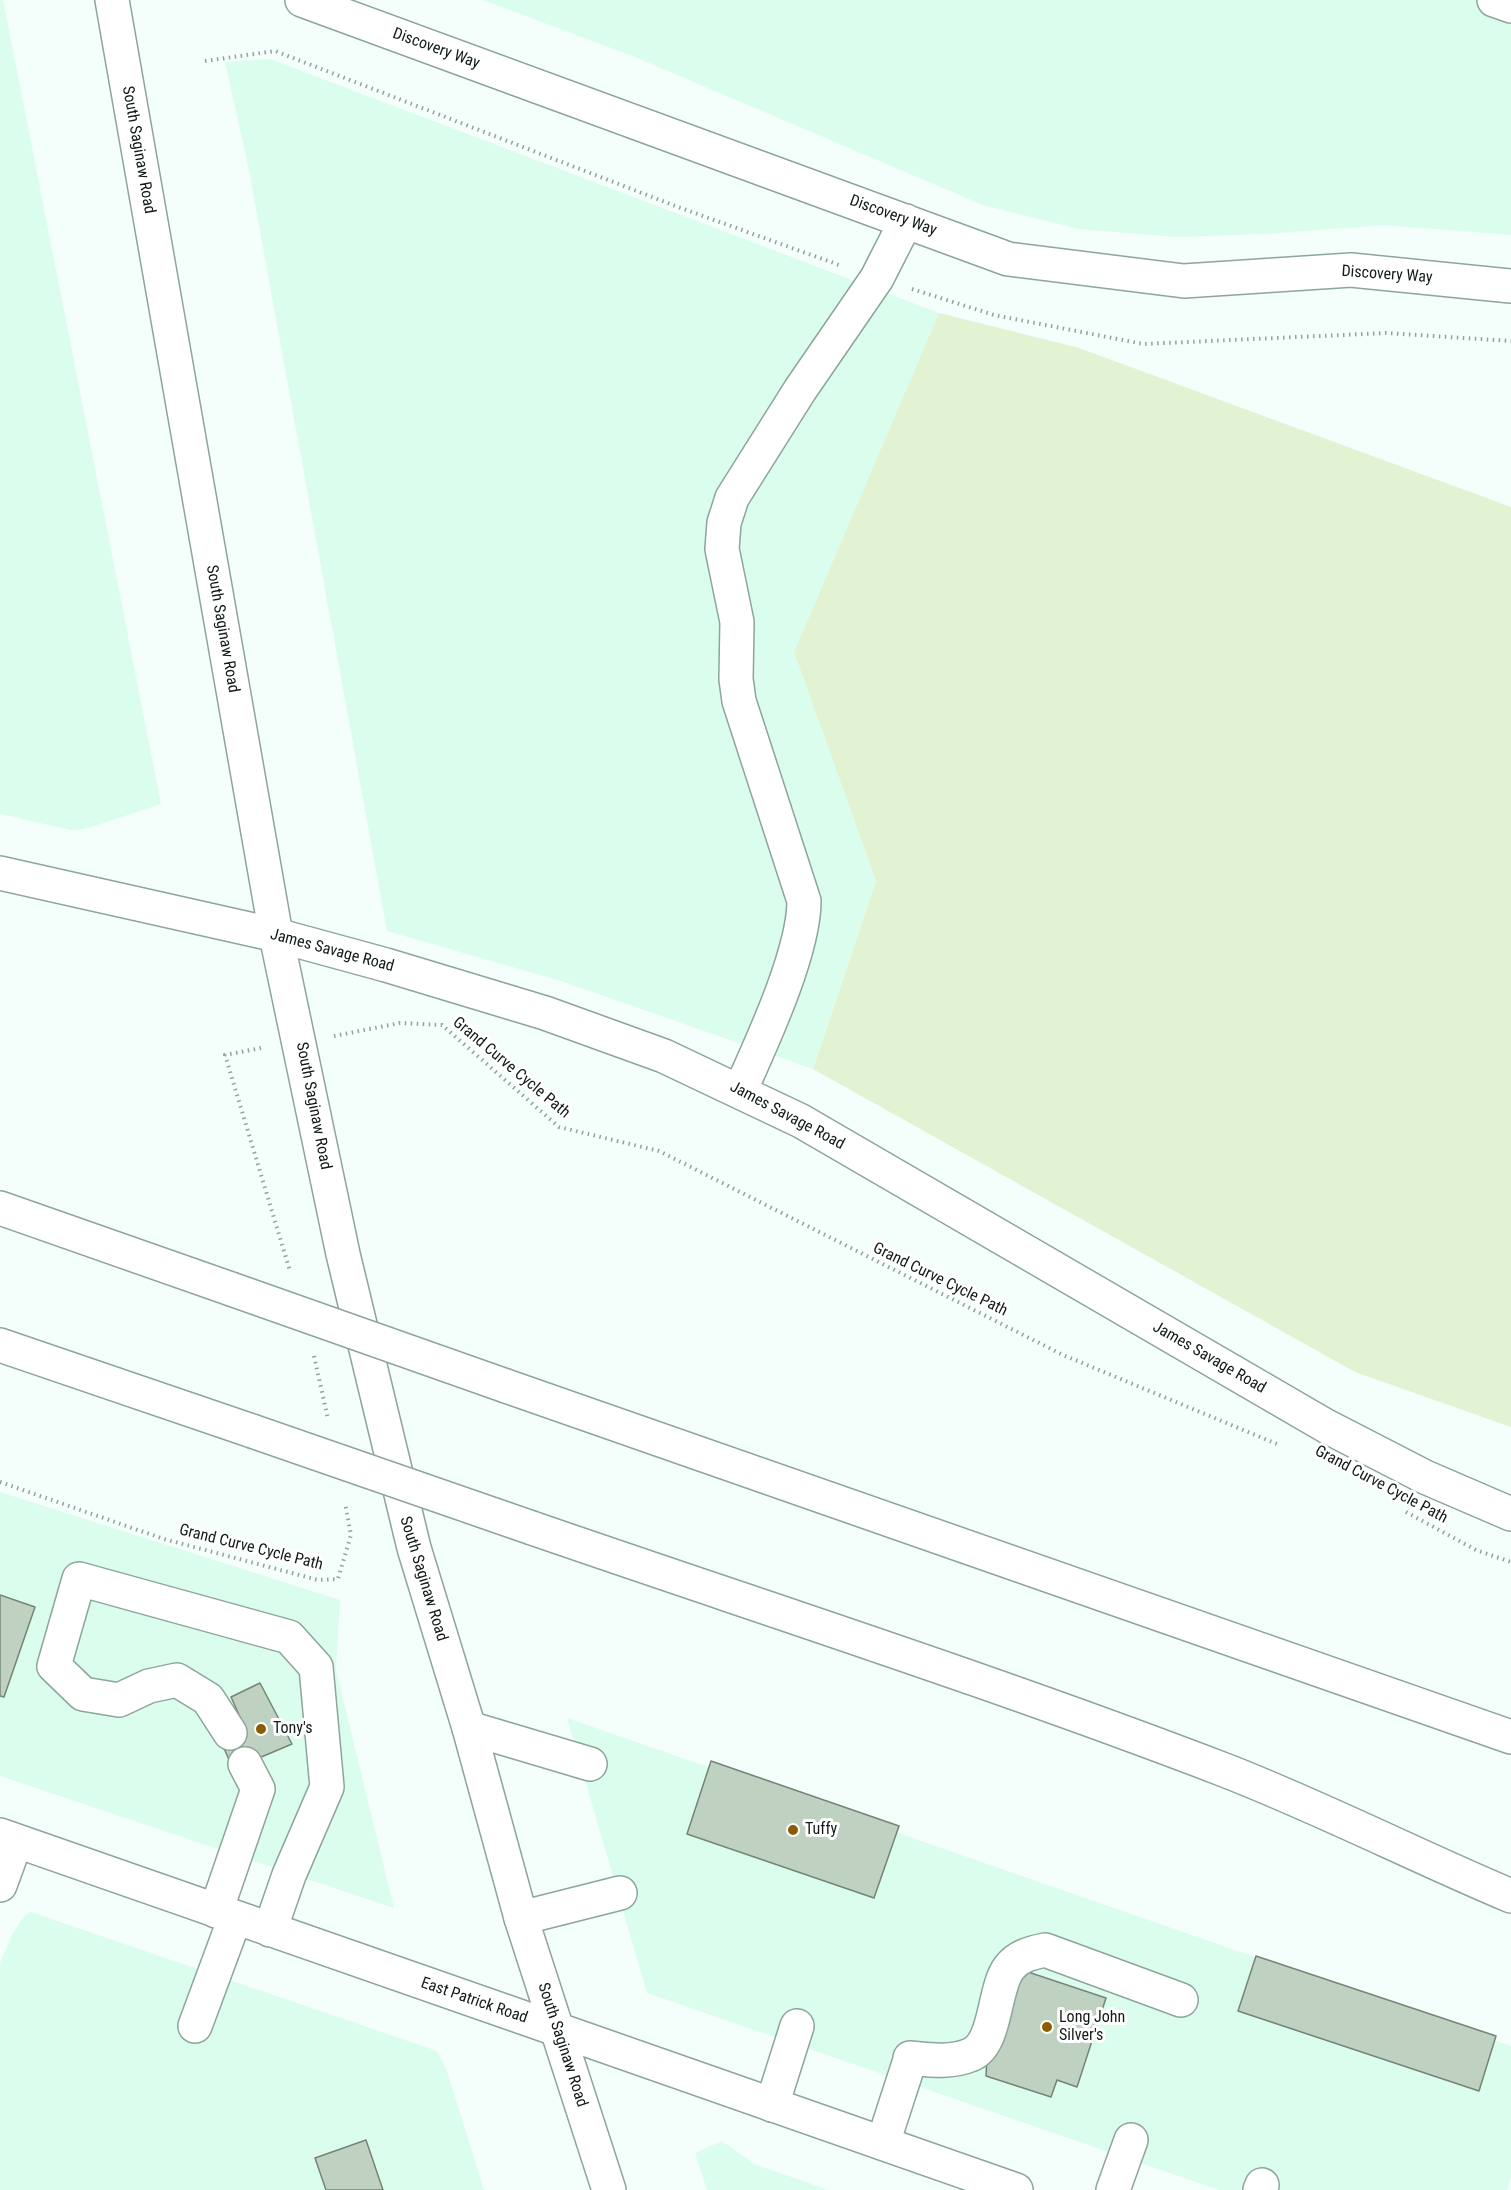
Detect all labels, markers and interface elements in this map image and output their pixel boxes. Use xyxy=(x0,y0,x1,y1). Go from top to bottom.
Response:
street label: Discovery Way xyxy=(390,24,482,74)
street label: South Saginaw Road xyxy=(117,85,159,215)
street label: Discovery Way xyxy=(847,191,939,241)
street label: Discovery Way xyxy=(1341,262,1433,288)
street label: South Saginaw Road xyxy=(201,564,243,694)
street label: James Savage Road xyxy=(268,925,396,977)
street label: Grand Curve Cycle Path xyxy=(448,1013,574,1123)
street label: South Saginaw Road xyxy=(291,1041,335,1171)
street label: James Savage Road xyxy=(726,1078,848,1154)
street label: Grand Curve Cycle Path xyxy=(869,1239,1011,1321)
street label: James Savage Road xyxy=(1149,1318,1269,1398)
street label: Grand Curve Cycle Path xyxy=(1311,1442,1451,1528)
street label: South Saginaw Road xyxy=(395,1514,451,1644)
street label: Grand Curve Cycle Path xyxy=(177,1521,325,1575)
place label: Tony's xyxy=(273,1719,313,1739)
marker: Tony's xyxy=(254,1722,268,1736)
place label: Tuffy xyxy=(805,1820,837,1840)
marker: Tuffy xyxy=(786,1823,800,1837)
street label: East Patrick Road xyxy=(418,1974,530,2028)
street label: South Saginaw Road xyxy=(533,1981,591,2109)
place label: Long John Silver's xyxy=(1059,2008,1125,2046)
marker: Long John Silver's xyxy=(1040,2020,1054,2034)

